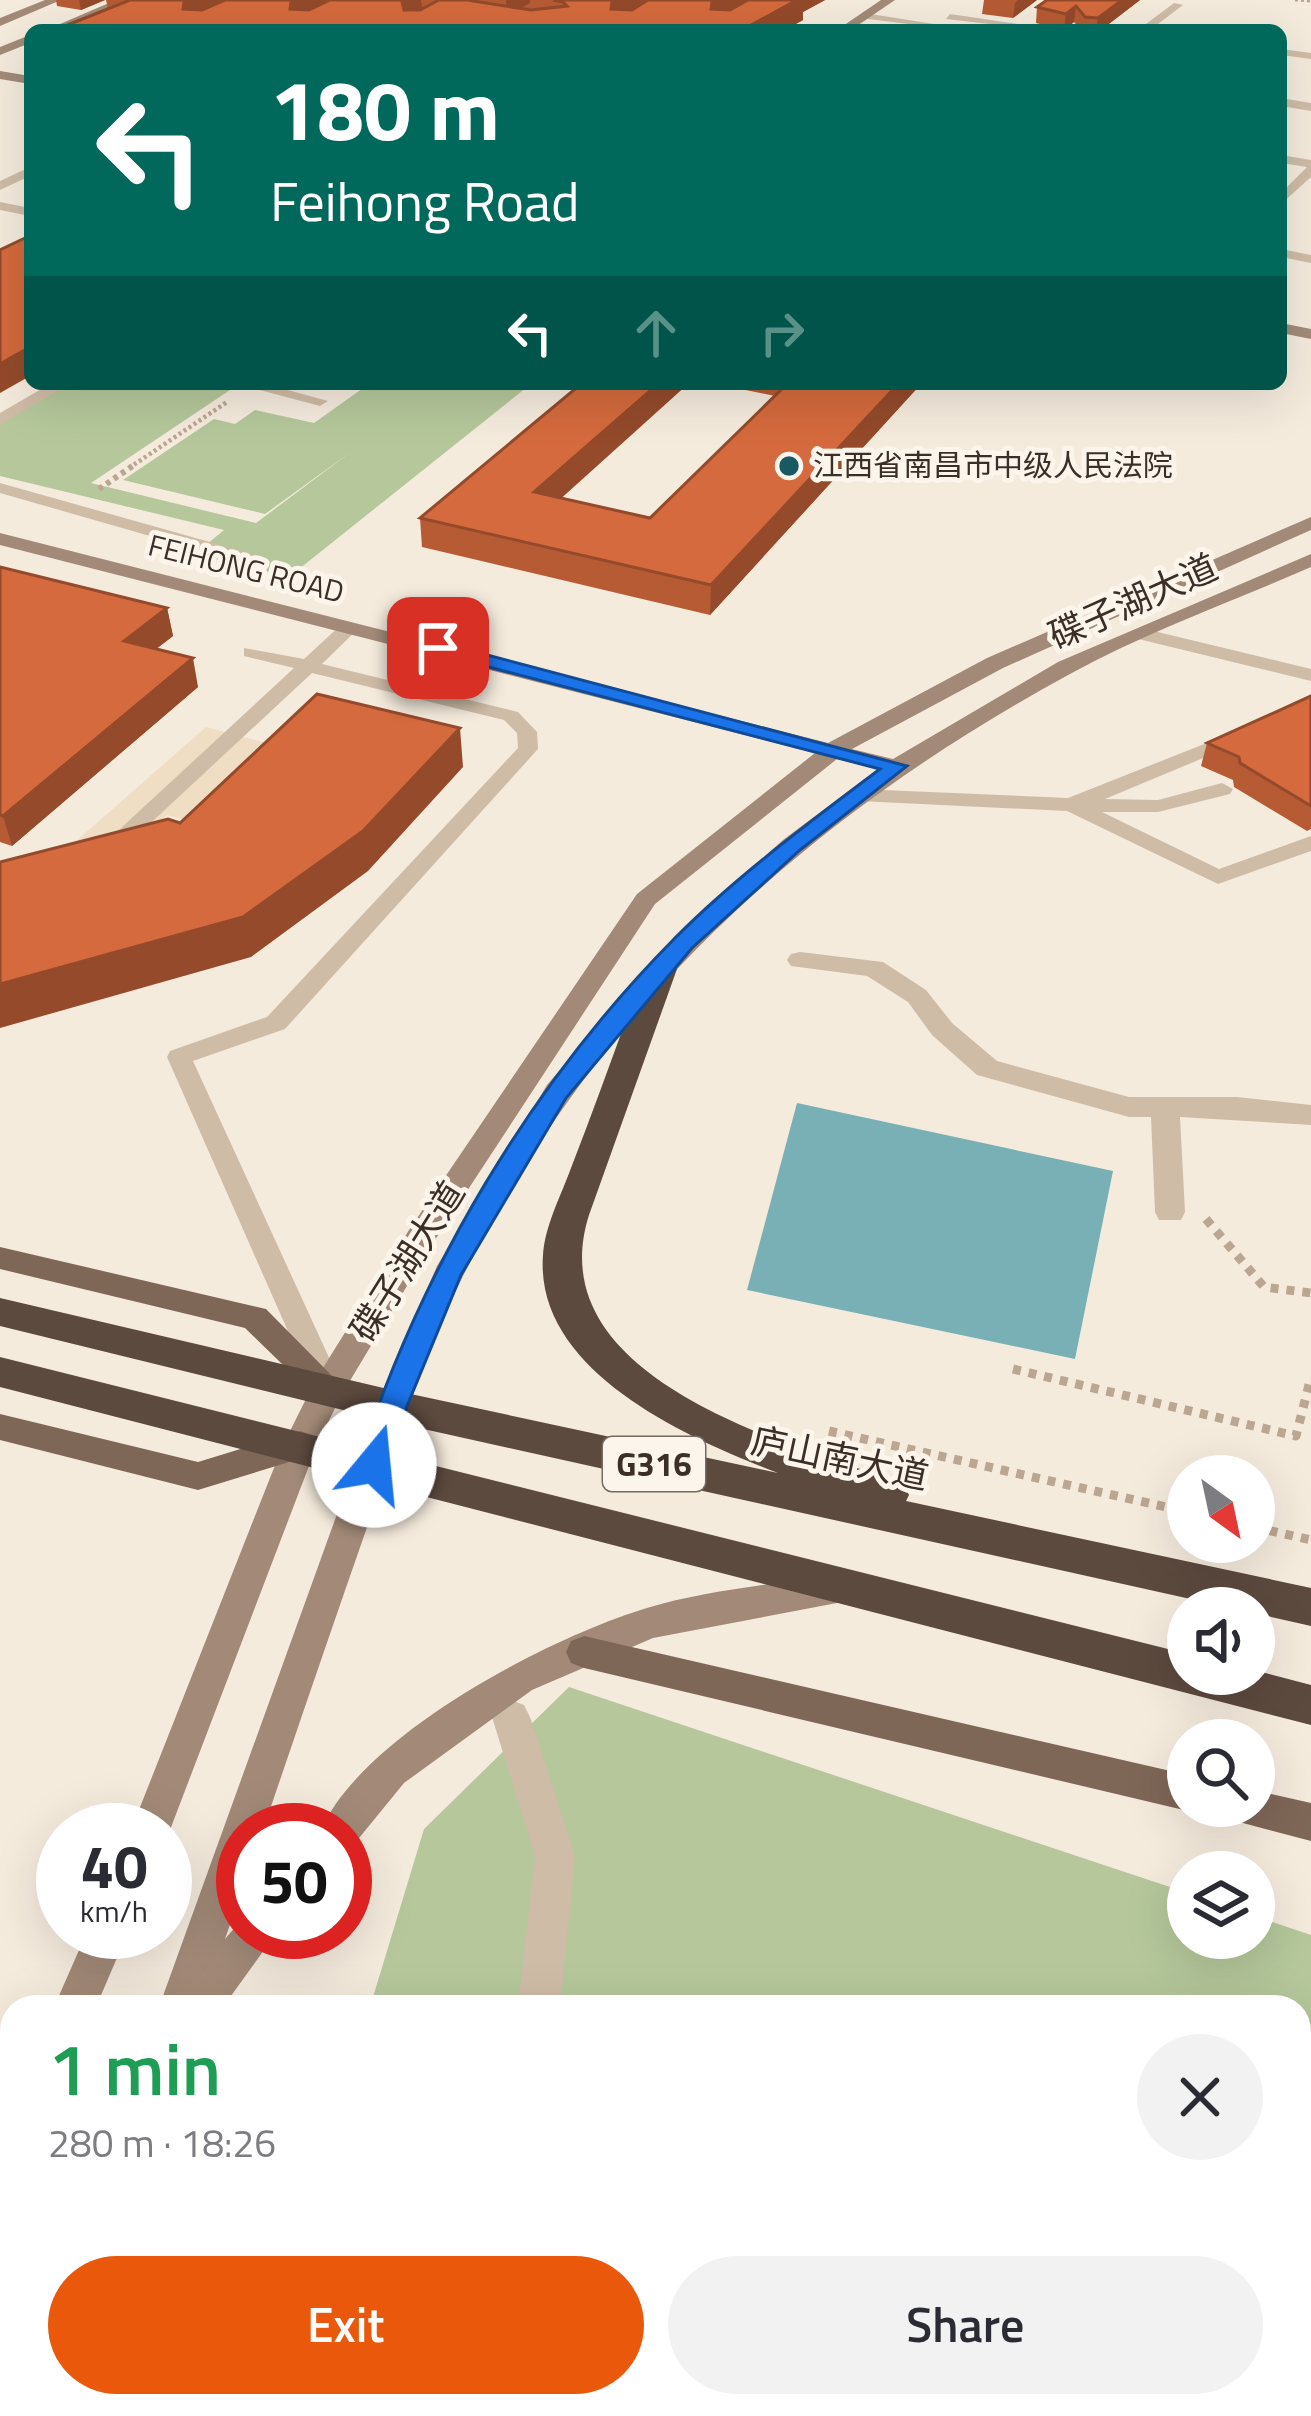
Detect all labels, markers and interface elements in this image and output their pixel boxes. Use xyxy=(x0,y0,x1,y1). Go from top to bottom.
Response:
text: 180 m xyxy=(270,45,500,173)
icon: left xyxy=(72,72,228,228)
text: Feihong Road xyxy=(270,160,580,242)
icon: left xyxy=(497,300,563,366)
icon: ahead xyxy=(623,300,689,366)
icon: right xyxy=(749,300,815,366)
place label: 江西省南昌市中级人民法院 xyxy=(813,442,1173,488)
marker: 江西省南昌市中级人民法院 xyxy=(776,453,802,479)
street label: FEIHONG ROAD xyxy=(143,521,349,615)
street label: 碟子湖大道 xyxy=(1039,539,1226,662)
pin xyxy=(387,597,489,699)
icon: arrive xyxy=(405,615,471,681)
street label: 碟子湖大道 xyxy=(336,1170,478,1352)
position arrow xyxy=(311,1402,437,1528)
street label: 庐山南大道 xyxy=(746,1412,934,1503)
road number: G316 xyxy=(603,1437,705,1491)
north arrow xyxy=(1167,1455,1275,1563)
map controls xyxy=(1167,1455,1275,1959)
button: sound xyxy=(1167,1587,1275,1695)
button: search xyxy=(1167,1719,1275,1827)
speed limit sign: 50 xyxy=(216,1803,372,1959)
text: 40 xyxy=(80,1820,148,1911)
button: layers xyxy=(1167,1851,1275,1959)
text: km/h xyxy=(80,1888,148,1934)
text: 1 min xyxy=(48,2013,221,2123)
button: close xyxy=(1137,2034,1263,2160)
text: 280 m · 18:26 xyxy=(48,2113,276,2172)
button: Exit xyxy=(48,2256,644,2394)
button: Share xyxy=(668,2256,1263,2394)

